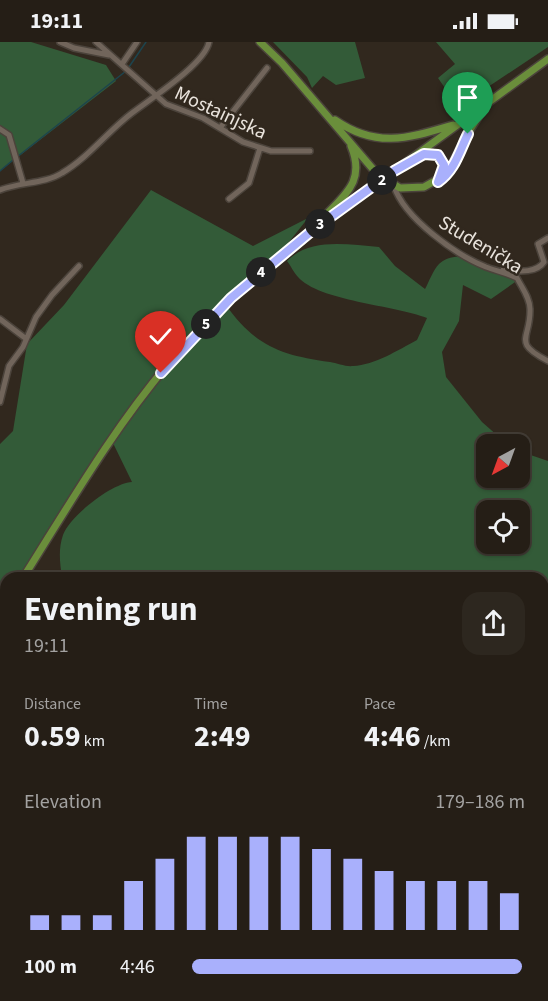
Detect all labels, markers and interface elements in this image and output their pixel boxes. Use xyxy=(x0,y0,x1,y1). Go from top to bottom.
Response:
text: 19:11 xyxy=(30,5,83,37)
pin xyxy=(442,72,493,134)
street label: Mostainjska xyxy=(170,79,271,146)
icon: arrive xyxy=(451,81,484,114)
pin: 2 xyxy=(367,165,397,195)
text: 2 xyxy=(378,169,386,191)
pin: 3 xyxy=(305,209,335,239)
street label: Studenička xyxy=(433,209,528,281)
text: 3 xyxy=(316,213,324,235)
pin: 4 xyxy=(246,257,276,287)
text: 4 xyxy=(257,261,265,283)
pin: 5 xyxy=(191,309,221,339)
pin xyxy=(135,311,186,373)
text: 5 xyxy=(202,313,210,335)
icon: check xyxy=(144,320,177,353)
north arrow xyxy=(476,434,530,488)
map controls xyxy=(476,434,530,554)
button: locate xyxy=(476,500,530,554)
text: Evening run xyxy=(24,586,198,633)
button: share xyxy=(462,592,525,655)
text: 19:11 xyxy=(24,632,69,660)
text: Distance xyxy=(24,693,81,715)
text: Time xyxy=(194,693,228,715)
text: Pace xyxy=(364,693,395,715)
text: 0.59 xyxy=(24,715,81,758)
text: 2:49 xyxy=(194,715,251,758)
text: 4:46 xyxy=(364,715,421,758)
text: km xyxy=(81,730,105,752)
text: /km xyxy=(421,730,451,752)
text: Elevation xyxy=(24,788,102,816)
text: 179–186 m xyxy=(435,788,525,816)
text: 100 m xyxy=(24,953,77,981)
text: 4:46 xyxy=(120,953,155,981)

